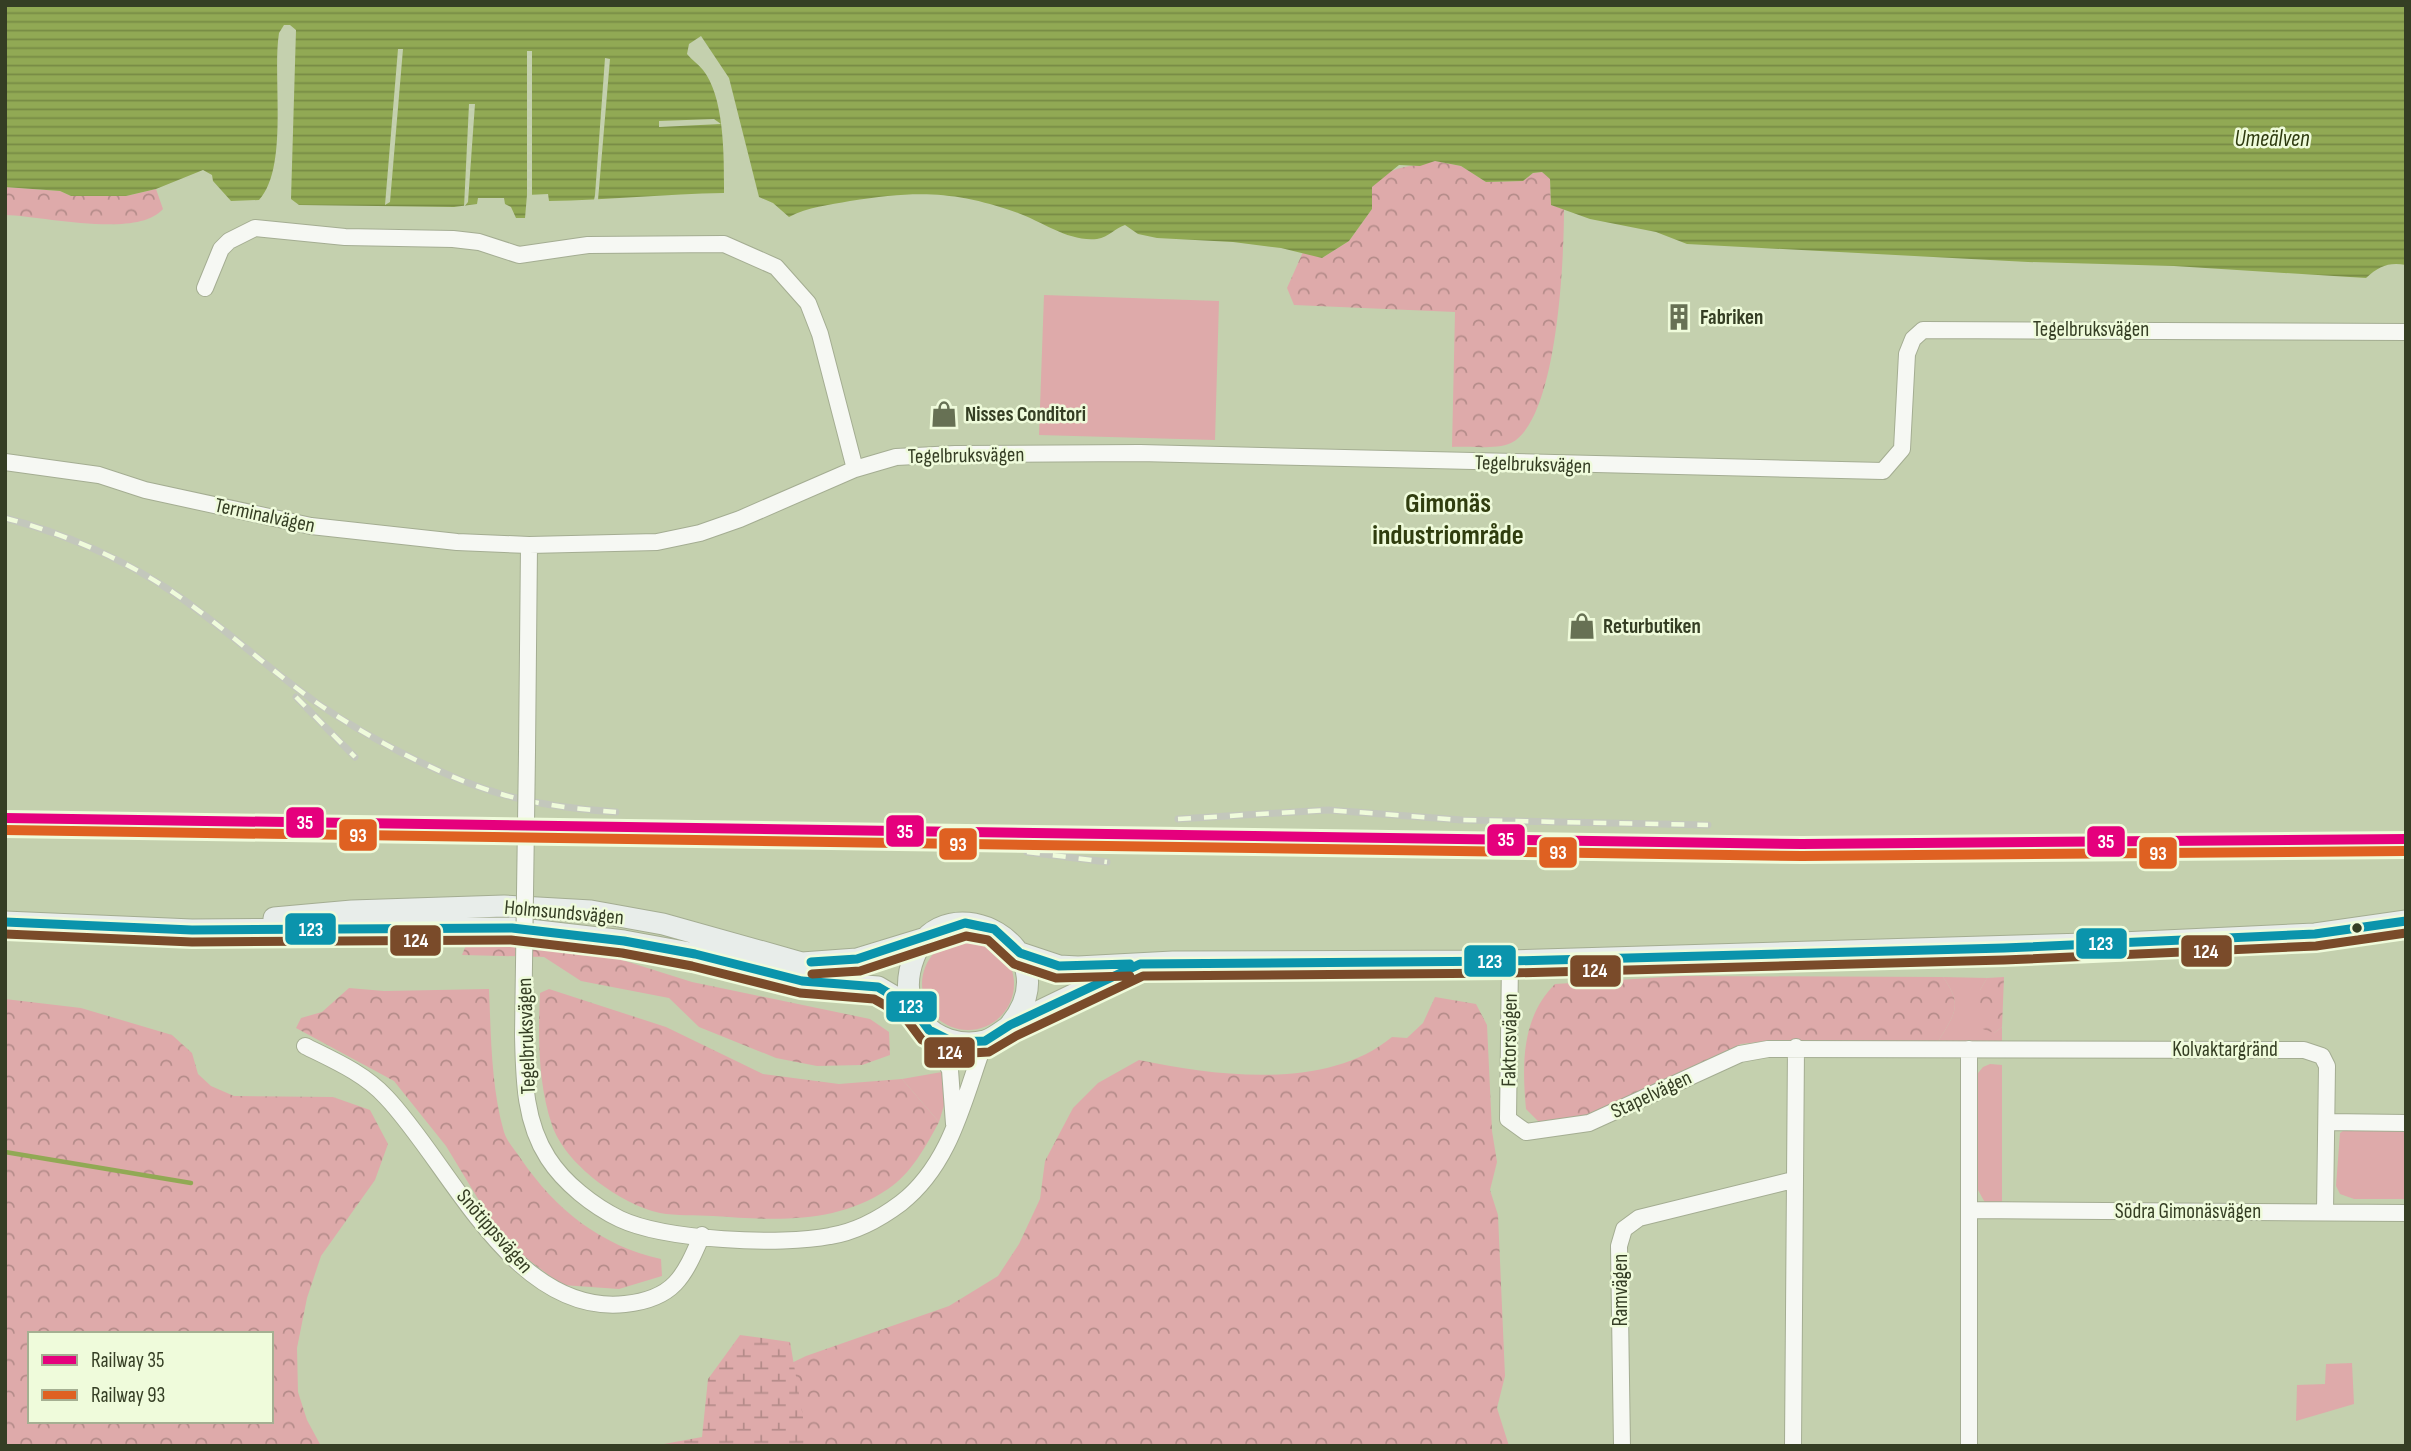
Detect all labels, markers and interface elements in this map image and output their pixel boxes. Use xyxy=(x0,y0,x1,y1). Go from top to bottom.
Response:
water label: Umeälven xyxy=(2234,125,2310,153)
building icon: Fabriken xyxy=(1664,302,1694,332)
place label: Fabriken xyxy=(1700,305,1763,330)
street label: Tegelbruksvägen xyxy=(2033,317,2149,342)
shop icon: Nisses Conditori xyxy=(929,399,959,429)
place label: Nisses Conditori xyxy=(965,402,1086,427)
street label: Tegelbruksvägen xyxy=(908,442,1025,469)
street label: Tegelbruksvägen xyxy=(1474,450,1592,479)
district label: Gimonäs industriområde xyxy=(1372,487,1524,552)
street label: Terminalvägen xyxy=(213,493,317,538)
shop icon: Returbutiken xyxy=(1567,611,1597,641)
place label: Returbutiken xyxy=(1603,614,1701,639)
line badge: 35 xyxy=(285,806,325,839)
text: 35 xyxy=(297,812,313,835)
line badge: 35 xyxy=(885,814,925,848)
line badge: 93 xyxy=(338,818,378,852)
text: 35 xyxy=(897,821,913,844)
line badge: 35 xyxy=(1486,823,1526,857)
text: 93 xyxy=(349,825,367,848)
line badge: 35 xyxy=(2086,825,2126,858)
line badge: 93 xyxy=(938,827,978,861)
text: 35 xyxy=(1498,829,1514,852)
text: 35 xyxy=(2098,831,2114,854)
text: 93 xyxy=(949,834,967,857)
line badge: 93 xyxy=(1538,836,1578,869)
line badge: 93 xyxy=(2138,836,2178,870)
text: 93 xyxy=(1549,842,1567,865)
text: 93 xyxy=(2149,843,2167,866)
street label: Holmsundsvägen xyxy=(503,895,625,930)
line badge: 123 xyxy=(284,912,337,946)
text: 123 xyxy=(299,919,323,942)
unlabelled marker xyxy=(2350,921,2364,935)
line badge: 124 xyxy=(389,924,442,957)
line badge: 123 xyxy=(2075,927,2128,960)
text: 124 xyxy=(404,930,429,953)
text: 123 xyxy=(2089,933,2113,956)
line badge: 124 xyxy=(2180,934,2233,968)
text: 124 xyxy=(2194,941,2219,964)
line badge: 123 xyxy=(1463,944,1517,978)
text: 123 xyxy=(1478,951,1502,974)
line badge: 124 xyxy=(1569,954,1622,988)
text: 124 xyxy=(1583,960,1608,983)
street label: Tegelbruksvägen xyxy=(512,977,541,1095)
line badge: 123 xyxy=(885,990,938,1023)
street label: Faktorsvägen xyxy=(1496,993,1523,1087)
text: 123 xyxy=(899,996,923,1019)
line badge: 124 xyxy=(923,1036,976,1069)
street label: Kolvaktargränd xyxy=(2172,1037,2278,1062)
text: 124 xyxy=(938,1042,963,1065)
street label: Stapelvägen xyxy=(1607,1065,1695,1124)
street label: Snötippsvägen xyxy=(451,1184,538,1279)
street label: Södra Gimonäsvägen xyxy=(2115,1199,2261,1224)
street label: Ramvägen xyxy=(1608,1254,1633,1326)
legend xyxy=(28,1332,273,1423)
text: Railway 35 xyxy=(91,1348,164,1373)
text: Railway 93 xyxy=(91,1383,165,1408)

